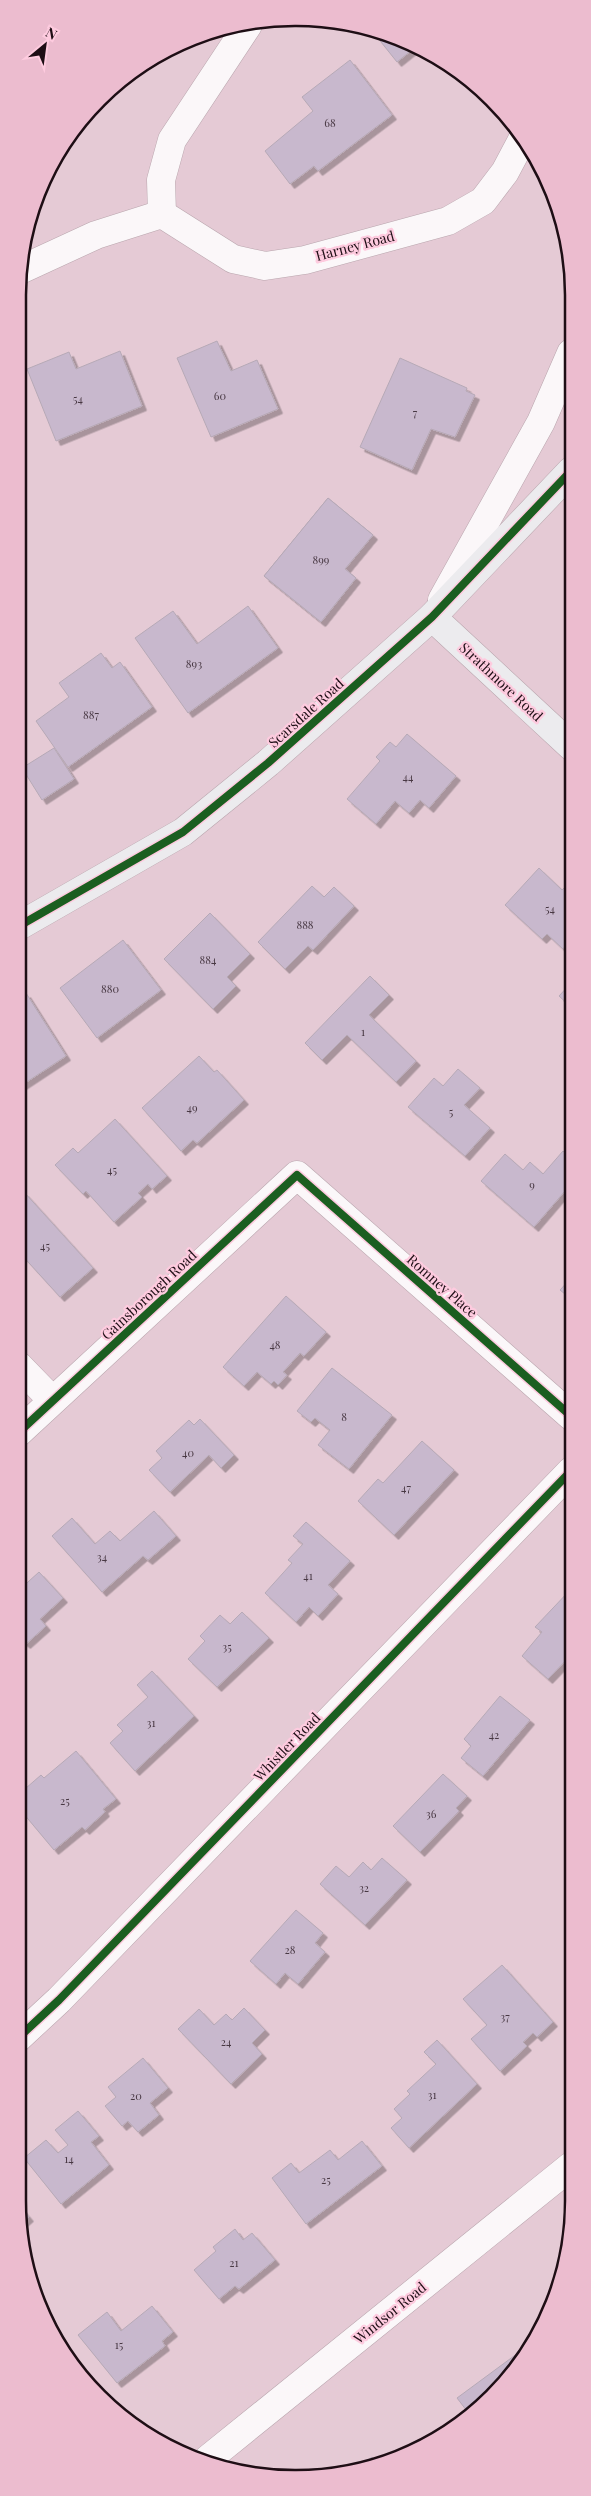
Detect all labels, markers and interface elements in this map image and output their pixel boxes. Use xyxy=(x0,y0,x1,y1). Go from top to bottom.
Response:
north arrow xyxy=(20,20,70,70)
text: N xyxy=(43,22,61,44)
house number: 68 xyxy=(324,115,336,130)
street label: Harney Road xyxy=(313,226,396,265)
house number: 60 xyxy=(214,388,227,403)
house number: 54 xyxy=(73,391,84,406)
house number: 7 xyxy=(413,405,418,420)
house number: 899 xyxy=(313,552,330,567)
street label: Strathmore Road xyxy=(456,638,547,725)
house number: 893 xyxy=(186,656,202,671)
street label: Scarsdale Road xyxy=(264,674,347,752)
house number: 887 xyxy=(83,707,99,722)
house number: 44 xyxy=(403,769,414,784)
house number: 54 xyxy=(545,901,556,916)
house number: 888 xyxy=(296,917,314,932)
house number: 884 xyxy=(200,952,217,967)
house number: 880 xyxy=(101,981,119,996)
house number: 1 xyxy=(361,1024,365,1039)
house number: 49 xyxy=(186,1100,198,1115)
house number: 5 xyxy=(449,1104,454,1119)
house number: 45 xyxy=(107,1162,117,1177)
house number: 9 xyxy=(529,1177,535,1192)
house number: 45 xyxy=(40,1238,50,1253)
street label: Gainsborough Road xyxy=(97,1245,200,1344)
street label: Romney Place xyxy=(403,1250,482,1322)
house number: 48 xyxy=(269,1337,281,1352)
house number: 8 xyxy=(341,1409,347,1424)
house number: 40 xyxy=(182,1445,194,1460)
house number: 47 xyxy=(401,1480,411,1495)
house number: 34 xyxy=(97,1549,108,1564)
house number: 41 xyxy=(303,1568,313,1583)
house number: 35 xyxy=(222,1639,232,1654)
street label: Whistler Road xyxy=(248,1708,324,1786)
house number: 31 xyxy=(146,1715,156,1730)
house number: 42 xyxy=(489,1727,499,1742)
house number: 25 xyxy=(60,1793,70,1808)
house number: 36 xyxy=(426,1806,437,1821)
house number: 32 xyxy=(359,1880,369,1895)
house number: 28 xyxy=(285,1942,296,1957)
house number: 37 xyxy=(500,2009,510,2024)
house number: 24 xyxy=(221,2034,232,2049)
house number: 31 xyxy=(427,2087,437,2102)
house number: 20 xyxy=(130,2088,142,2103)
house number: 14 xyxy=(64,2151,74,2166)
house number: 25 xyxy=(321,2172,331,2187)
house number: 21 xyxy=(229,2255,239,2270)
street label: Windsor Road xyxy=(349,2277,430,2348)
house number: 15 xyxy=(115,2337,124,2352)

